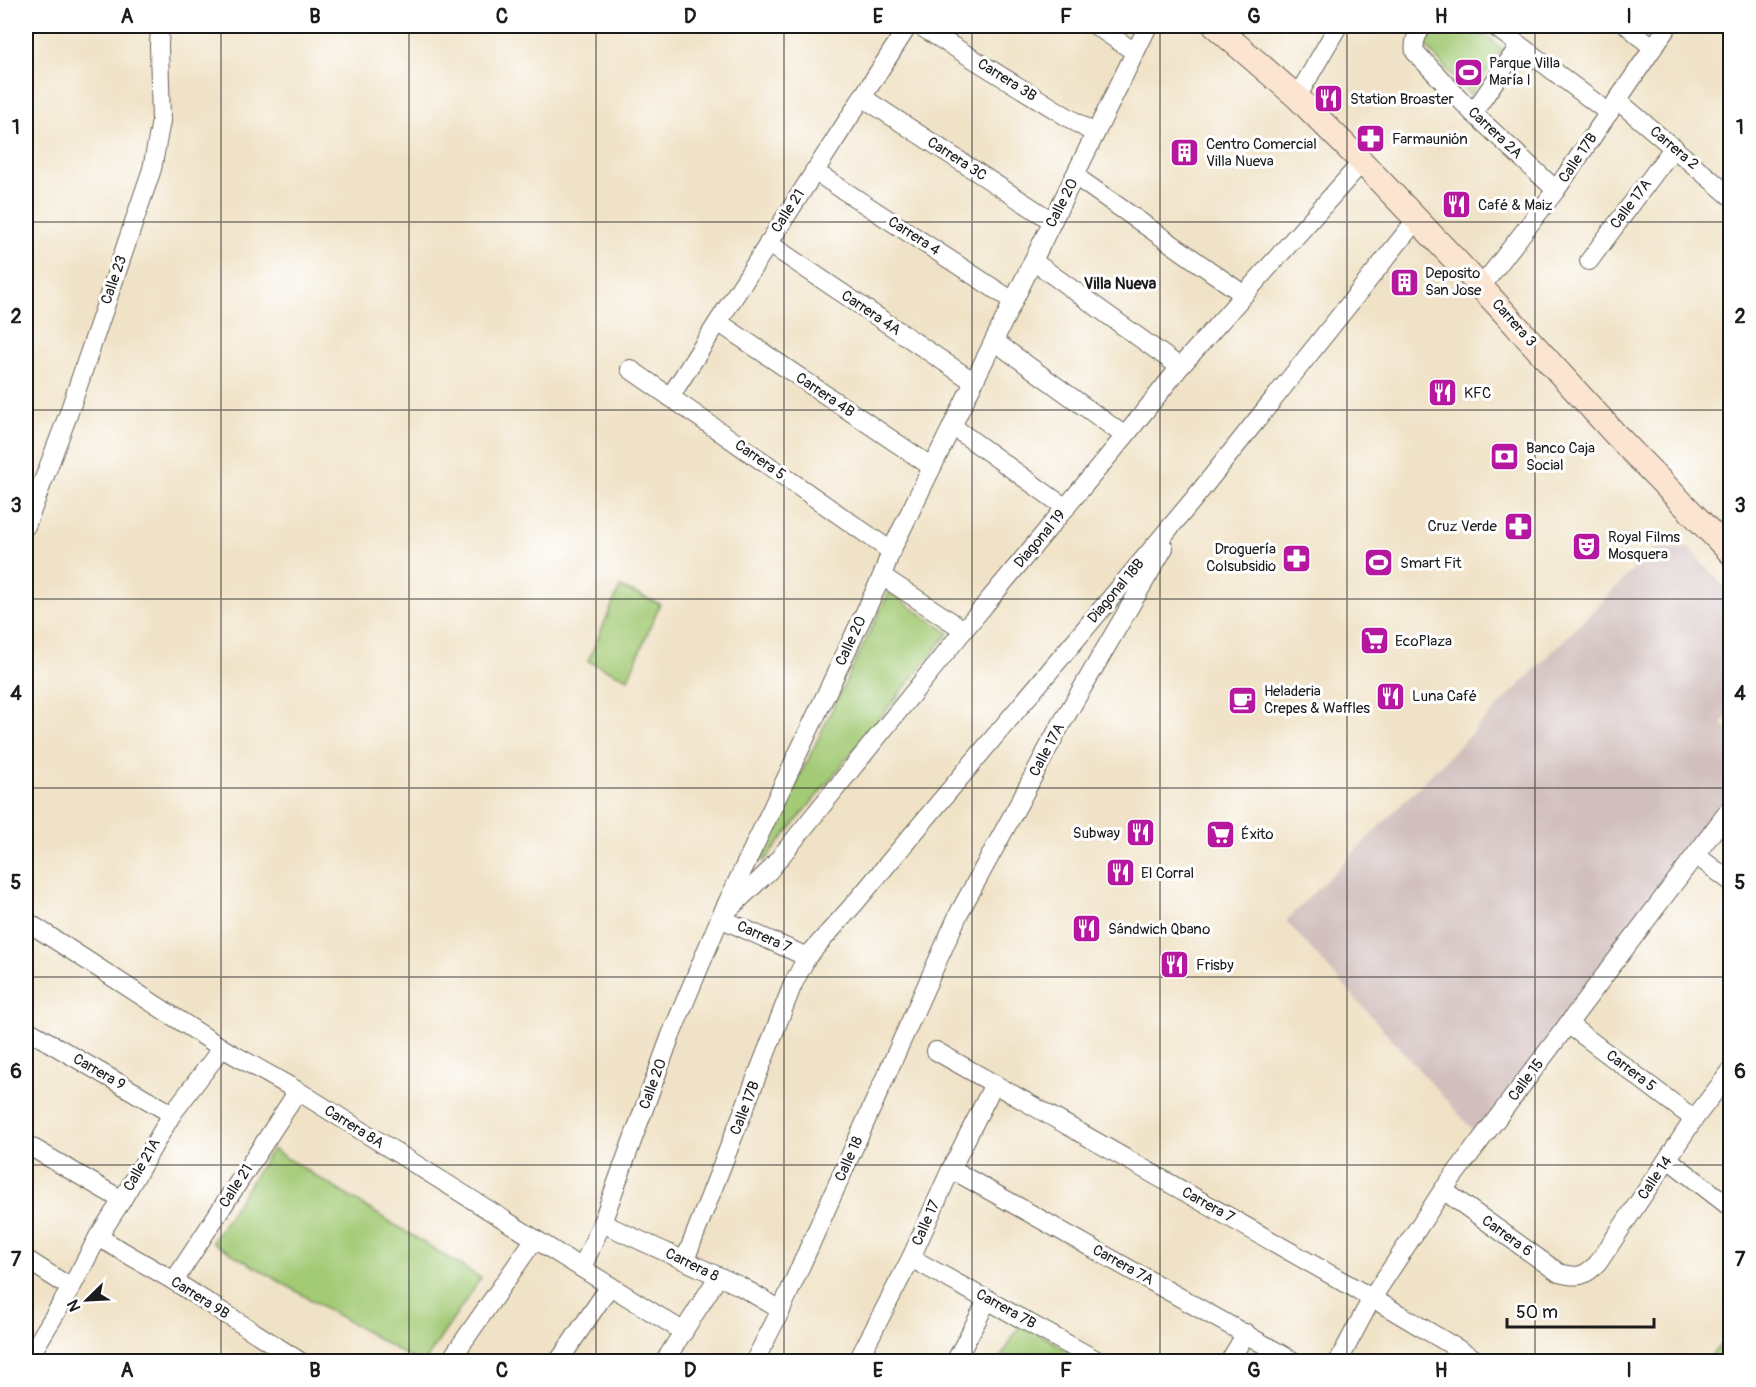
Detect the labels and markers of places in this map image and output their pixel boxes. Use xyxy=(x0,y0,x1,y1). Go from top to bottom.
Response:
place label: Parque Villa María I xyxy=(1489,54,1560,90)
sports icon: Parque Villa María I xyxy=(1452,56,1484,88)
restaurant icon: Station Broaster xyxy=(1313,83,1345,115)
place label: Station Broaster xyxy=(1350,90,1454,109)
pharmacy icon: Farmaunión xyxy=(1355,123,1387,155)
place label: Farmaunión xyxy=(1392,130,1468,149)
place label: Centro Comercial Villa Nueva xyxy=(1206,135,1317,171)
building icon: Centro Comercial Villa Nueva xyxy=(1169,137,1201,169)
restaurant icon: Café & Maiz xyxy=(1441,189,1473,221)
place label: Café & Maiz xyxy=(1478,196,1553,215)
place label: Deposito San Jose xyxy=(1425,264,1482,300)
building icon: Deposito San Jose xyxy=(1388,266,1420,298)
restaurant icon: KFC xyxy=(1427,377,1459,409)
place label: KFC xyxy=(1464,384,1491,403)
place label: Banco Caja Social xyxy=(1526,439,1595,475)
bank icon: Banco Caja Social xyxy=(1489,441,1521,473)
pharmacy icon: Cruz Verde xyxy=(1502,510,1534,542)
place label: Cruz Verde xyxy=(1427,517,1498,536)
place label: Royal Films Mosquera xyxy=(1608,528,1680,564)
theatre icon: Royal Films Mosquera xyxy=(1571,530,1603,562)
place label: Droguería Colsubsidio xyxy=(1206,540,1276,576)
pharmacy icon: Droguería Colsubsidio xyxy=(1281,542,1313,574)
sports icon: Smart Fit xyxy=(1363,547,1395,579)
place label: Smart Fit xyxy=(1400,554,1462,573)
supermarket icon: EcoPlaza xyxy=(1358,625,1390,657)
place label: EcoPlaza xyxy=(1395,632,1452,651)
restaurant icon: Luna Café xyxy=(1375,680,1407,712)
place label: Heladeria Crepes & Waffles xyxy=(1264,682,1370,718)
cafe icon: Heladeria Crepes & Waffles xyxy=(1227,684,1259,716)
place label: Luna Café xyxy=(1412,687,1477,706)
restaurant icon: Subway xyxy=(1125,817,1157,849)
supermarket icon: Éxito xyxy=(1204,818,1236,850)
place label: Subway xyxy=(1073,824,1121,843)
place label: Éxito xyxy=(1241,825,1274,844)
restaurant icon: El Corral xyxy=(1104,857,1136,889)
place label: El Corral xyxy=(1141,864,1194,883)
restaurant icon: Sándwich Qbano xyxy=(1071,913,1103,945)
place label: Sándwich Qbano xyxy=(1108,920,1210,939)
restaurant icon: Frisby xyxy=(1159,949,1191,981)
place label: Frisby xyxy=(1196,956,1234,975)

